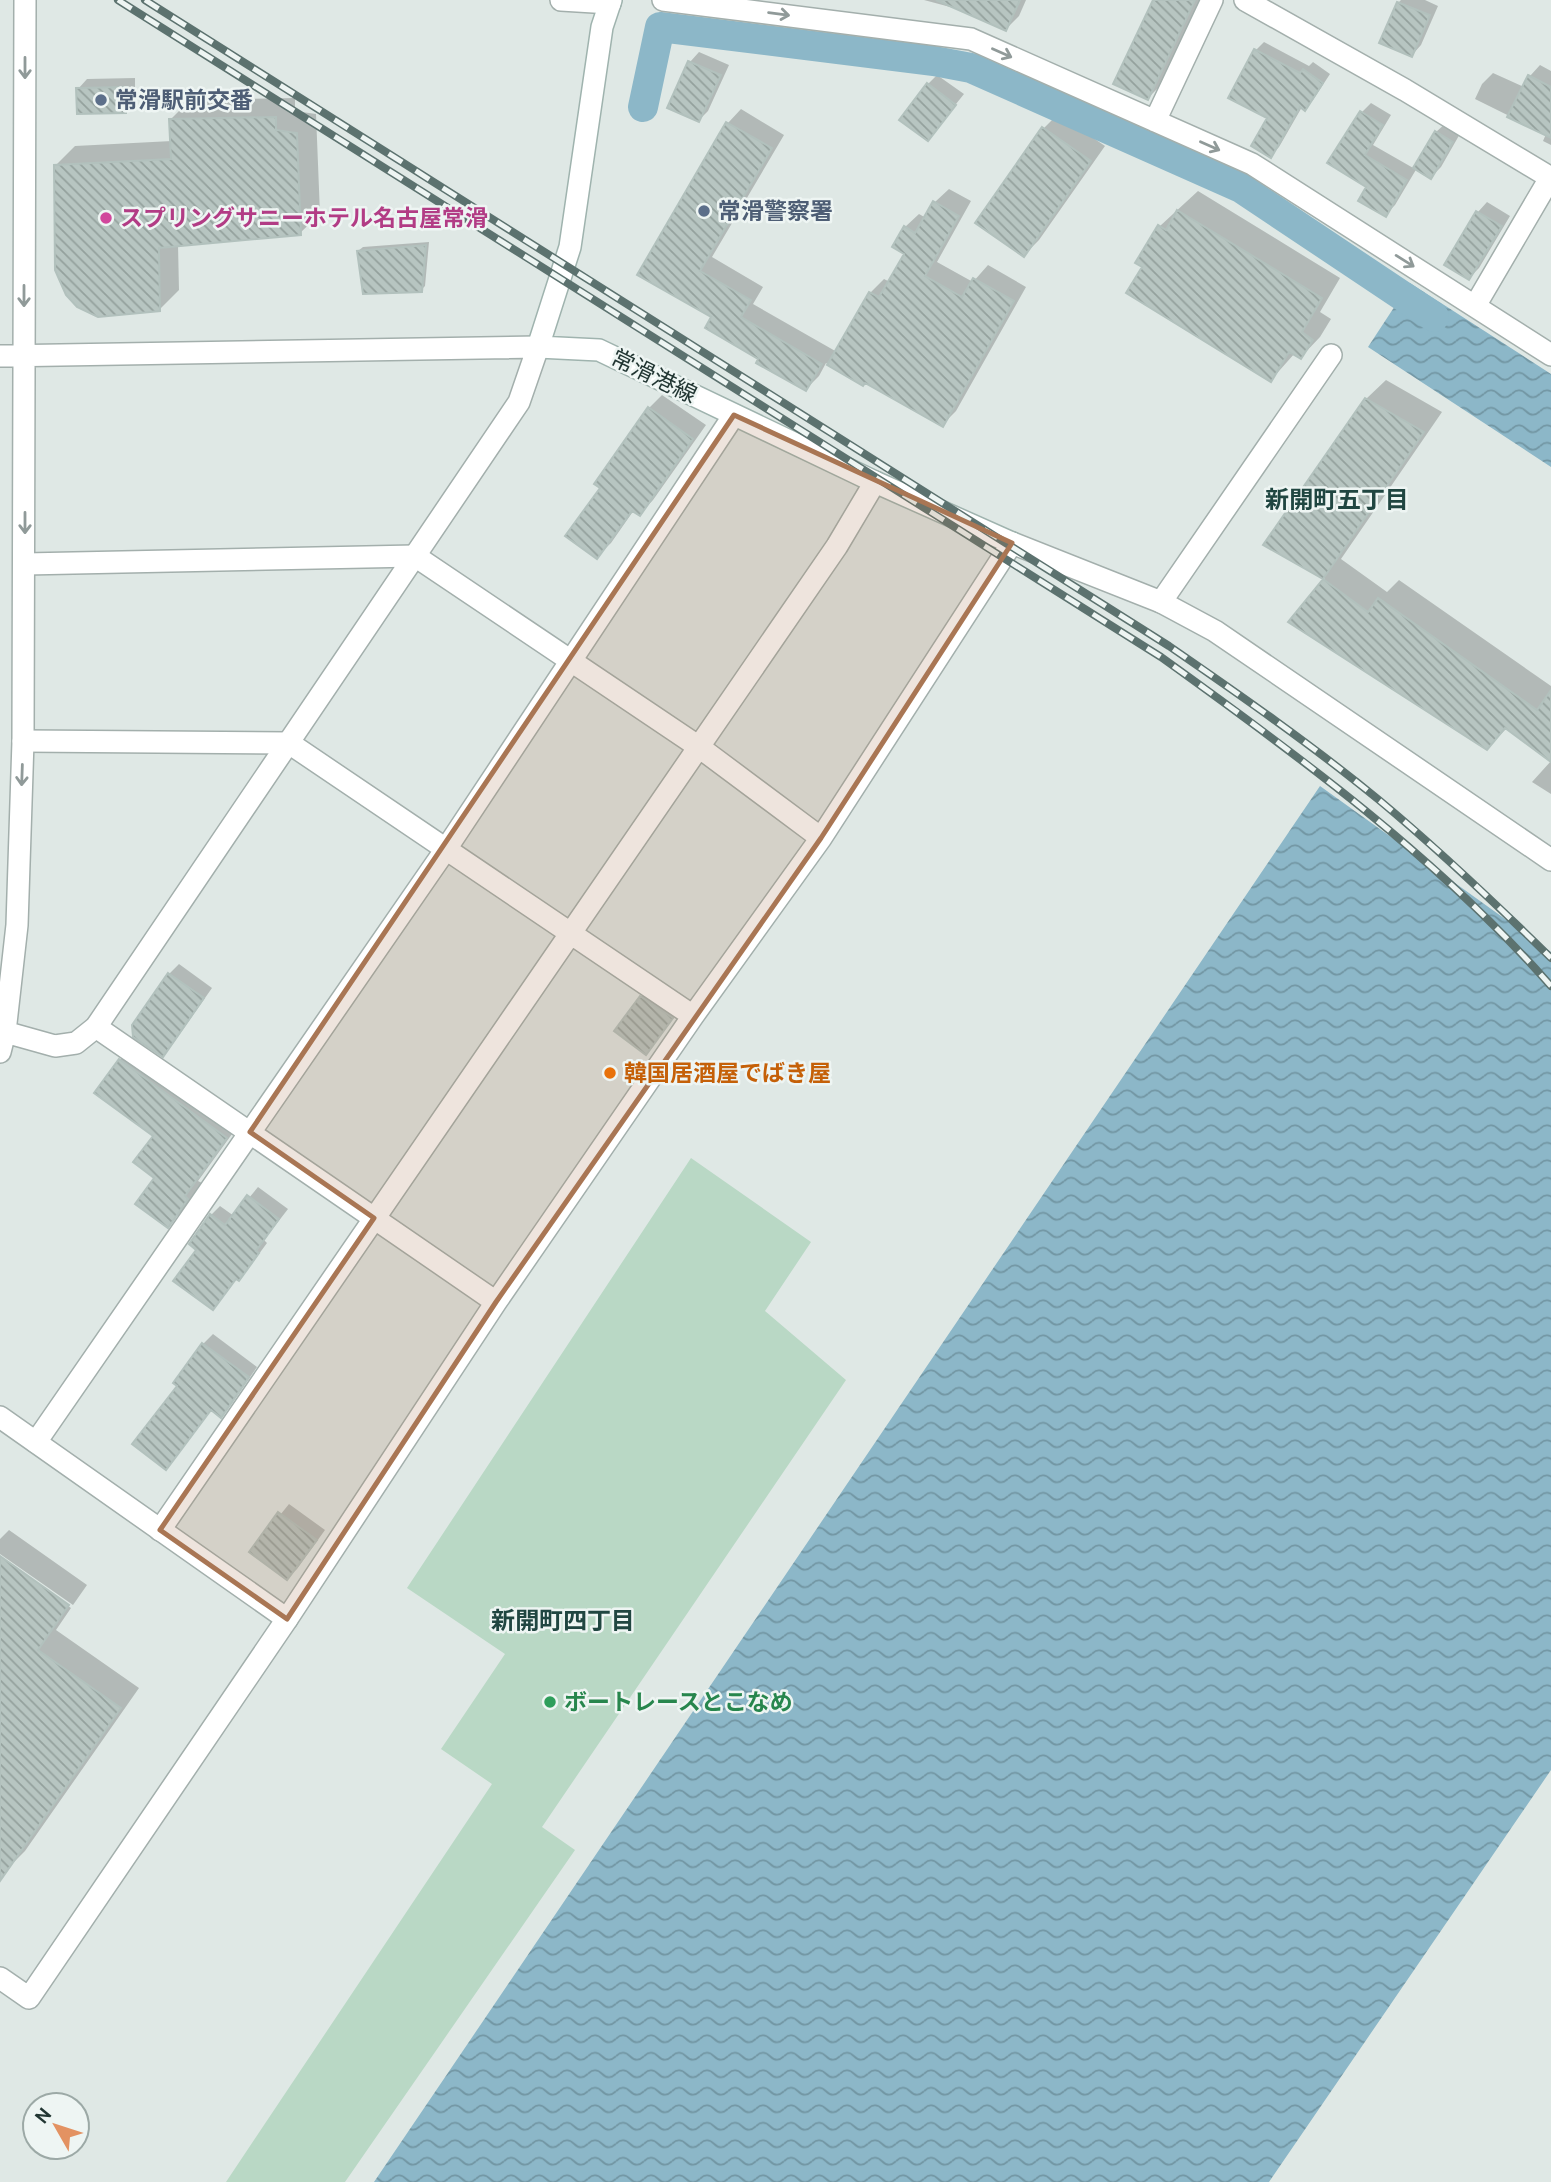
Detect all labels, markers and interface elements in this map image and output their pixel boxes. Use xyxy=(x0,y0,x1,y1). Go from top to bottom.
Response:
one-way arrow xyxy=(767,8,790,21)
one-way arrow xyxy=(991,47,1012,60)
one-way arrow xyxy=(18,56,32,79)
place label: 常滑駅前交番 xyxy=(115,86,253,114)
marker: 常滑駅前交番 xyxy=(93,92,109,108)
one-way arrow xyxy=(1199,140,1220,153)
place label: 常滑警察署 xyxy=(718,197,833,225)
marker: 常滑警察署 xyxy=(696,203,712,219)
place label: スプリングサニーホテル名古屋常滑 xyxy=(120,204,488,232)
marker: スプリングサニーホテル名古屋常滑 xyxy=(98,210,114,226)
one-way arrow xyxy=(1395,255,1415,269)
one-way arrow xyxy=(17,284,31,307)
street label: 常滑港線 xyxy=(607,343,701,409)
district label: 新開町五丁目 xyxy=(1265,485,1409,514)
one-way arrow xyxy=(18,511,32,534)
one-way arrow xyxy=(16,763,29,786)
place label: 韓国居酒屋でばき屋 xyxy=(624,1059,831,1087)
marker: 韓国居酒屋でばき屋 xyxy=(602,1065,618,1081)
district label: 新開町四丁目 xyxy=(491,1606,635,1635)
place label: ボートレースとこなめ xyxy=(564,1688,793,1716)
marker: ボートレースとこなめ xyxy=(542,1694,558,1710)
north arrow xyxy=(21,2091,91,2161)
text: N xyxy=(30,2103,56,2128)

